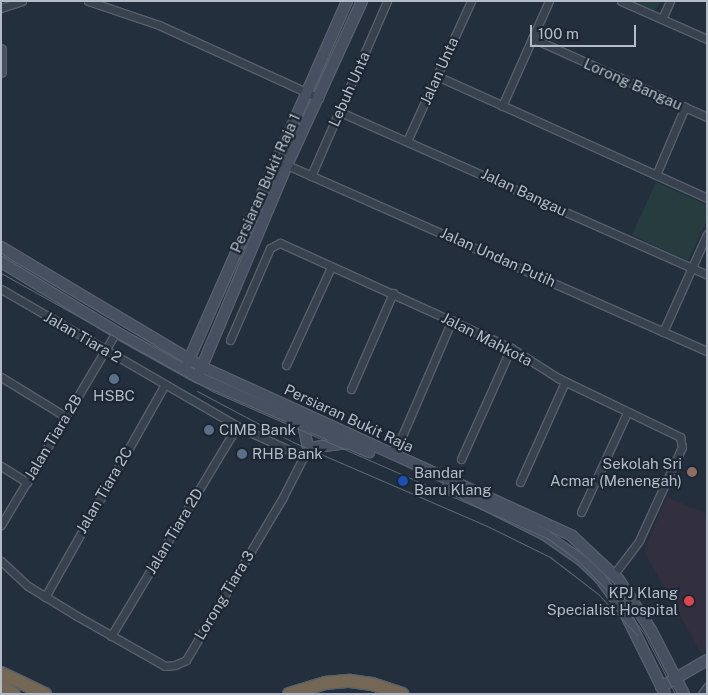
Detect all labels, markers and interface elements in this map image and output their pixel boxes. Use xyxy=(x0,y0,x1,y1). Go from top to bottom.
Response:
scale bar xyxy=(533,15,639,47)
text: 100 m xyxy=(538,25,579,42)
street label: Jalan Unta xyxy=(416,34,462,108)
street label: Lebuh Unta xyxy=(325,49,373,129)
street label: Lorong Bangau xyxy=(581,54,685,114)
street label: Persiaran Bukit Raja 1 xyxy=(226,111,304,255)
street label: Jalan Bangau xyxy=(478,164,570,220)
street label: Jalan Undan Putih xyxy=(438,223,558,291)
street label: Jalan Tiara 2 xyxy=(41,308,125,366)
street label: Jalan Mahkota xyxy=(439,308,535,370)
marker: HSBC xyxy=(108,373,120,385)
street label: Persiaran Bukit Raja xyxy=(282,380,416,456)
place label: HSBC xyxy=(93,387,135,405)
street label: Jalan Tiara 2B xyxy=(20,391,86,483)
place label: CIMB Bank xyxy=(219,421,296,439)
marker: CIMB Bank xyxy=(203,424,215,436)
street label: Jalan Tiara 2C xyxy=(72,444,136,536)
place label: RHB Bank xyxy=(252,445,323,463)
marker: RHB Bank xyxy=(236,448,248,460)
place label: Sekolah Sri Acmar (Menengah) xyxy=(550,454,682,489)
place label: Bandar Baru Klang xyxy=(414,463,492,498)
marker: Sekolah Sri Acmar (Menengah) xyxy=(686,466,698,478)
marker: Bandar Baru Klang xyxy=(396,474,410,488)
street label: Jalan Tiara 2D xyxy=(141,485,207,577)
street label: Lorong Tiara 3 xyxy=(190,547,258,643)
place label: KPJ Klang Specialist Hospital xyxy=(547,583,678,618)
marker: KPJ Klang Specialist Hospital xyxy=(682,594,696,608)

